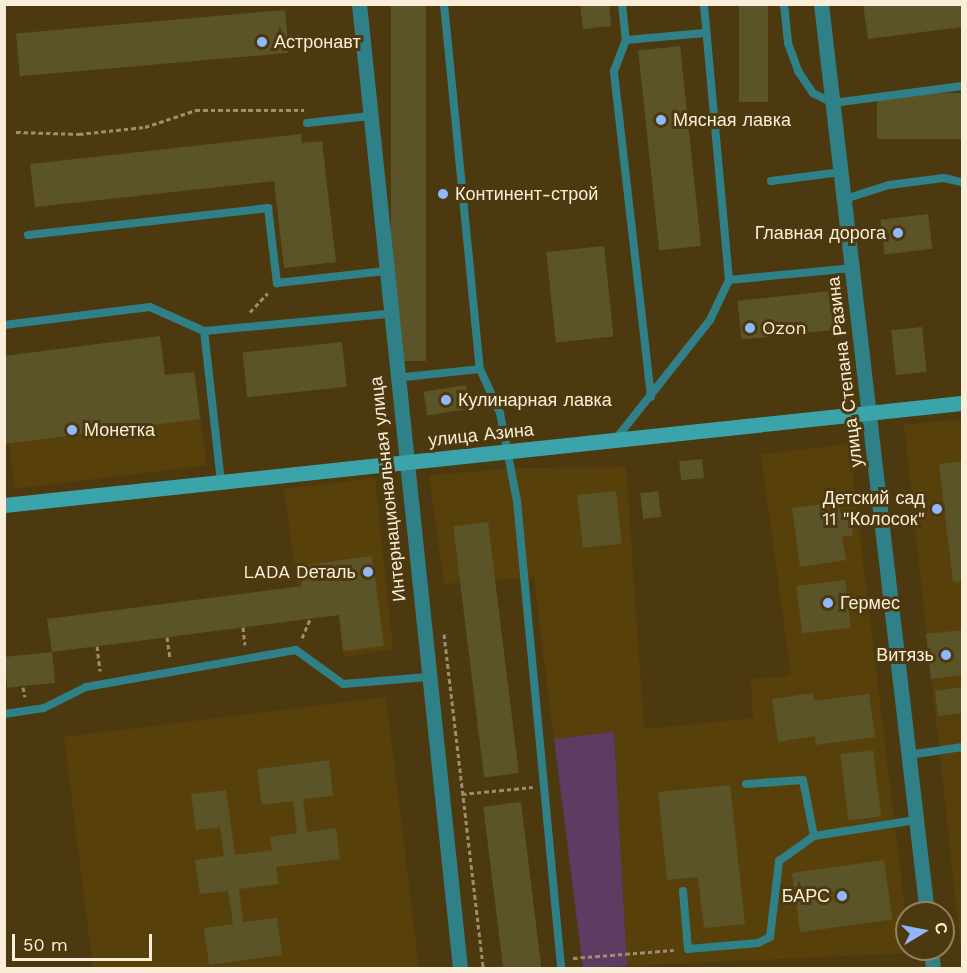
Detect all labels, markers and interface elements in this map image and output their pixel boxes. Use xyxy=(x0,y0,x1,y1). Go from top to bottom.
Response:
place label: Астронавт xyxy=(274,31,361,53)
marker: Астронавт xyxy=(255,35,269,49)
place label: Мясная лавка xyxy=(673,109,791,131)
marker: Мясная лавка xyxy=(654,113,668,127)
place label: Континент-строй xyxy=(455,183,598,205)
marker: Континент-строй xyxy=(436,187,450,201)
place label: Главная дорога xyxy=(755,222,886,244)
marker: Главная дорога xyxy=(891,226,905,240)
street label: улица Степана Разина xyxy=(823,275,867,469)
place label: Ozon xyxy=(762,317,807,339)
marker: Ozon xyxy=(743,321,757,335)
street label: Интернациональная улица xyxy=(365,375,411,603)
place label: Кулинарная лавка xyxy=(458,389,612,411)
marker: Кулинарная лавка xyxy=(439,393,453,407)
place label: Монетка xyxy=(84,419,155,441)
street label: улица Азина xyxy=(427,419,535,451)
marker: Монетка xyxy=(65,423,79,437)
place label: Детский сад 11 "Колосок" xyxy=(822,488,925,530)
marker: Детский сад 11 "Колосок" xyxy=(930,502,944,516)
place label: LADA Dеталь xyxy=(242,561,356,583)
marker: LADA Dеталь xyxy=(361,565,375,579)
place label: Гермес xyxy=(840,592,900,614)
marker: Гермес xyxy=(821,596,835,610)
place label: Витязь xyxy=(876,644,934,666)
marker: Витязь xyxy=(939,648,953,662)
place label: БАРС xyxy=(782,885,830,907)
marker: БАРС xyxy=(835,889,849,903)
north arrow xyxy=(895,901,955,961)
text: С xyxy=(931,921,952,935)
scale bar xyxy=(15,922,154,960)
text: 50 m xyxy=(23,934,68,955)

